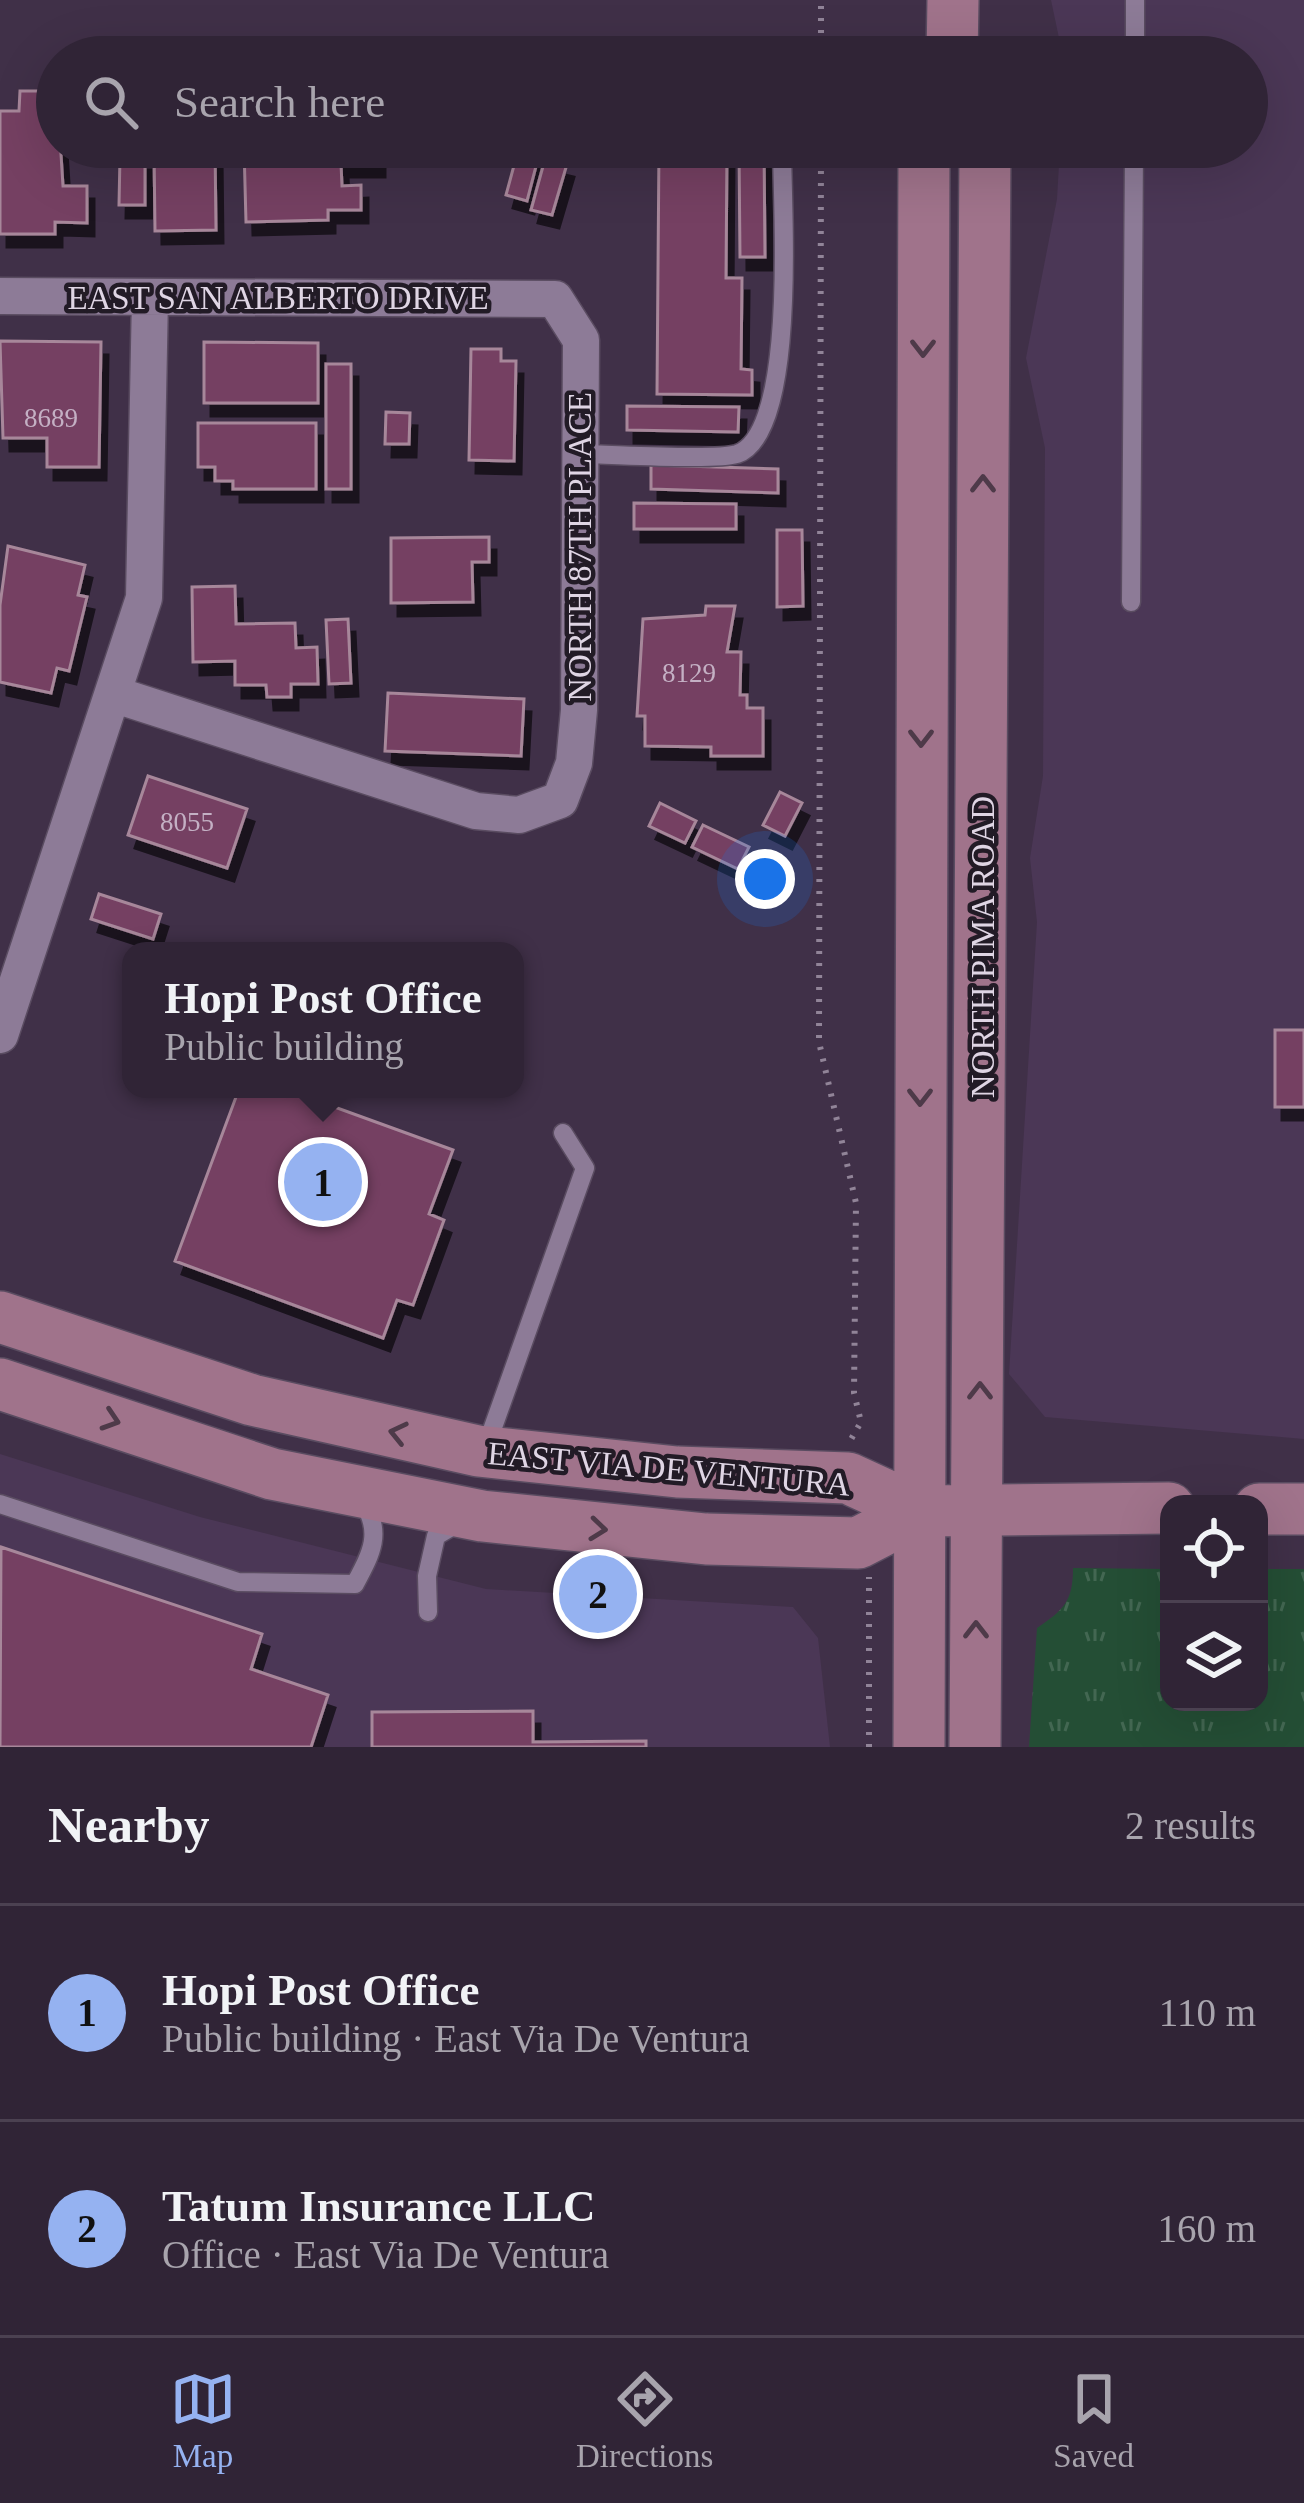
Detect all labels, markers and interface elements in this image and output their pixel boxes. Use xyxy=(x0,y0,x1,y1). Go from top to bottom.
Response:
search box xyxy=(36,36,1268,168)
icon: search xyxy=(78,69,144,135)
text: Search here xyxy=(174,77,385,127)
street label: EAST SAN ALBERTO DRIVE xyxy=(67,280,489,316)
one-way arrow xyxy=(910,340,936,358)
street label: NORTH 87TH PLACE xyxy=(562,392,598,702)
house number: 8689 xyxy=(24,403,78,433)
one-way arrow xyxy=(970,474,996,492)
house number: 8129 xyxy=(662,658,716,688)
one-way arrow xyxy=(909,729,935,748)
street label: NORTH PIMA ROAD xyxy=(965,796,1001,1098)
house number: 8055 xyxy=(160,807,214,837)
your location xyxy=(735,849,795,909)
popup xyxy=(122,942,524,1098)
text: Hopi Post Office xyxy=(164,973,482,1023)
text: Public building xyxy=(164,1025,404,1068)
one-way arrow xyxy=(907,1089,933,1107)
pin: 1 xyxy=(284,1137,362,1227)
one-way arrow xyxy=(967,1381,993,1399)
one-way arrow xyxy=(100,1406,121,1431)
one-way arrow xyxy=(389,1422,409,1447)
street label: EAST VIA DE VENTURA xyxy=(486,1435,852,1503)
map controls xyxy=(1160,1495,1268,1711)
button: locate xyxy=(1160,1495,1268,1603)
one-way arrow xyxy=(589,1516,608,1541)
pin: 2 xyxy=(559,1549,637,1639)
button: layers xyxy=(1160,1603,1268,1711)
one-way arrow xyxy=(963,1620,989,1638)
text: Nearby xyxy=(48,1797,209,1853)
text: 2 results xyxy=(1125,1804,1256,1847)
text: Hopi Post Office xyxy=(162,1965,479,2015)
text: 1 xyxy=(77,1991,97,2034)
text: 110 m xyxy=(1159,1991,1256,2034)
text: Public building · East Via De Ventura xyxy=(162,2017,750,2060)
text: Tatum Insurance LLC xyxy=(162,2181,595,2231)
text: 2 xyxy=(77,2207,97,2250)
text: 160 m xyxy=(1157,2207,1256,2250)
text: Office · East Via De Ventura xyxy=(162,2233,609,2276)
tab: Map xyxy=(170,2366,236,2475)
tab: Directions xyxy=(576,2366,713,2475)
tab: Saved xyxy=(1053,2366,1134,2475)

